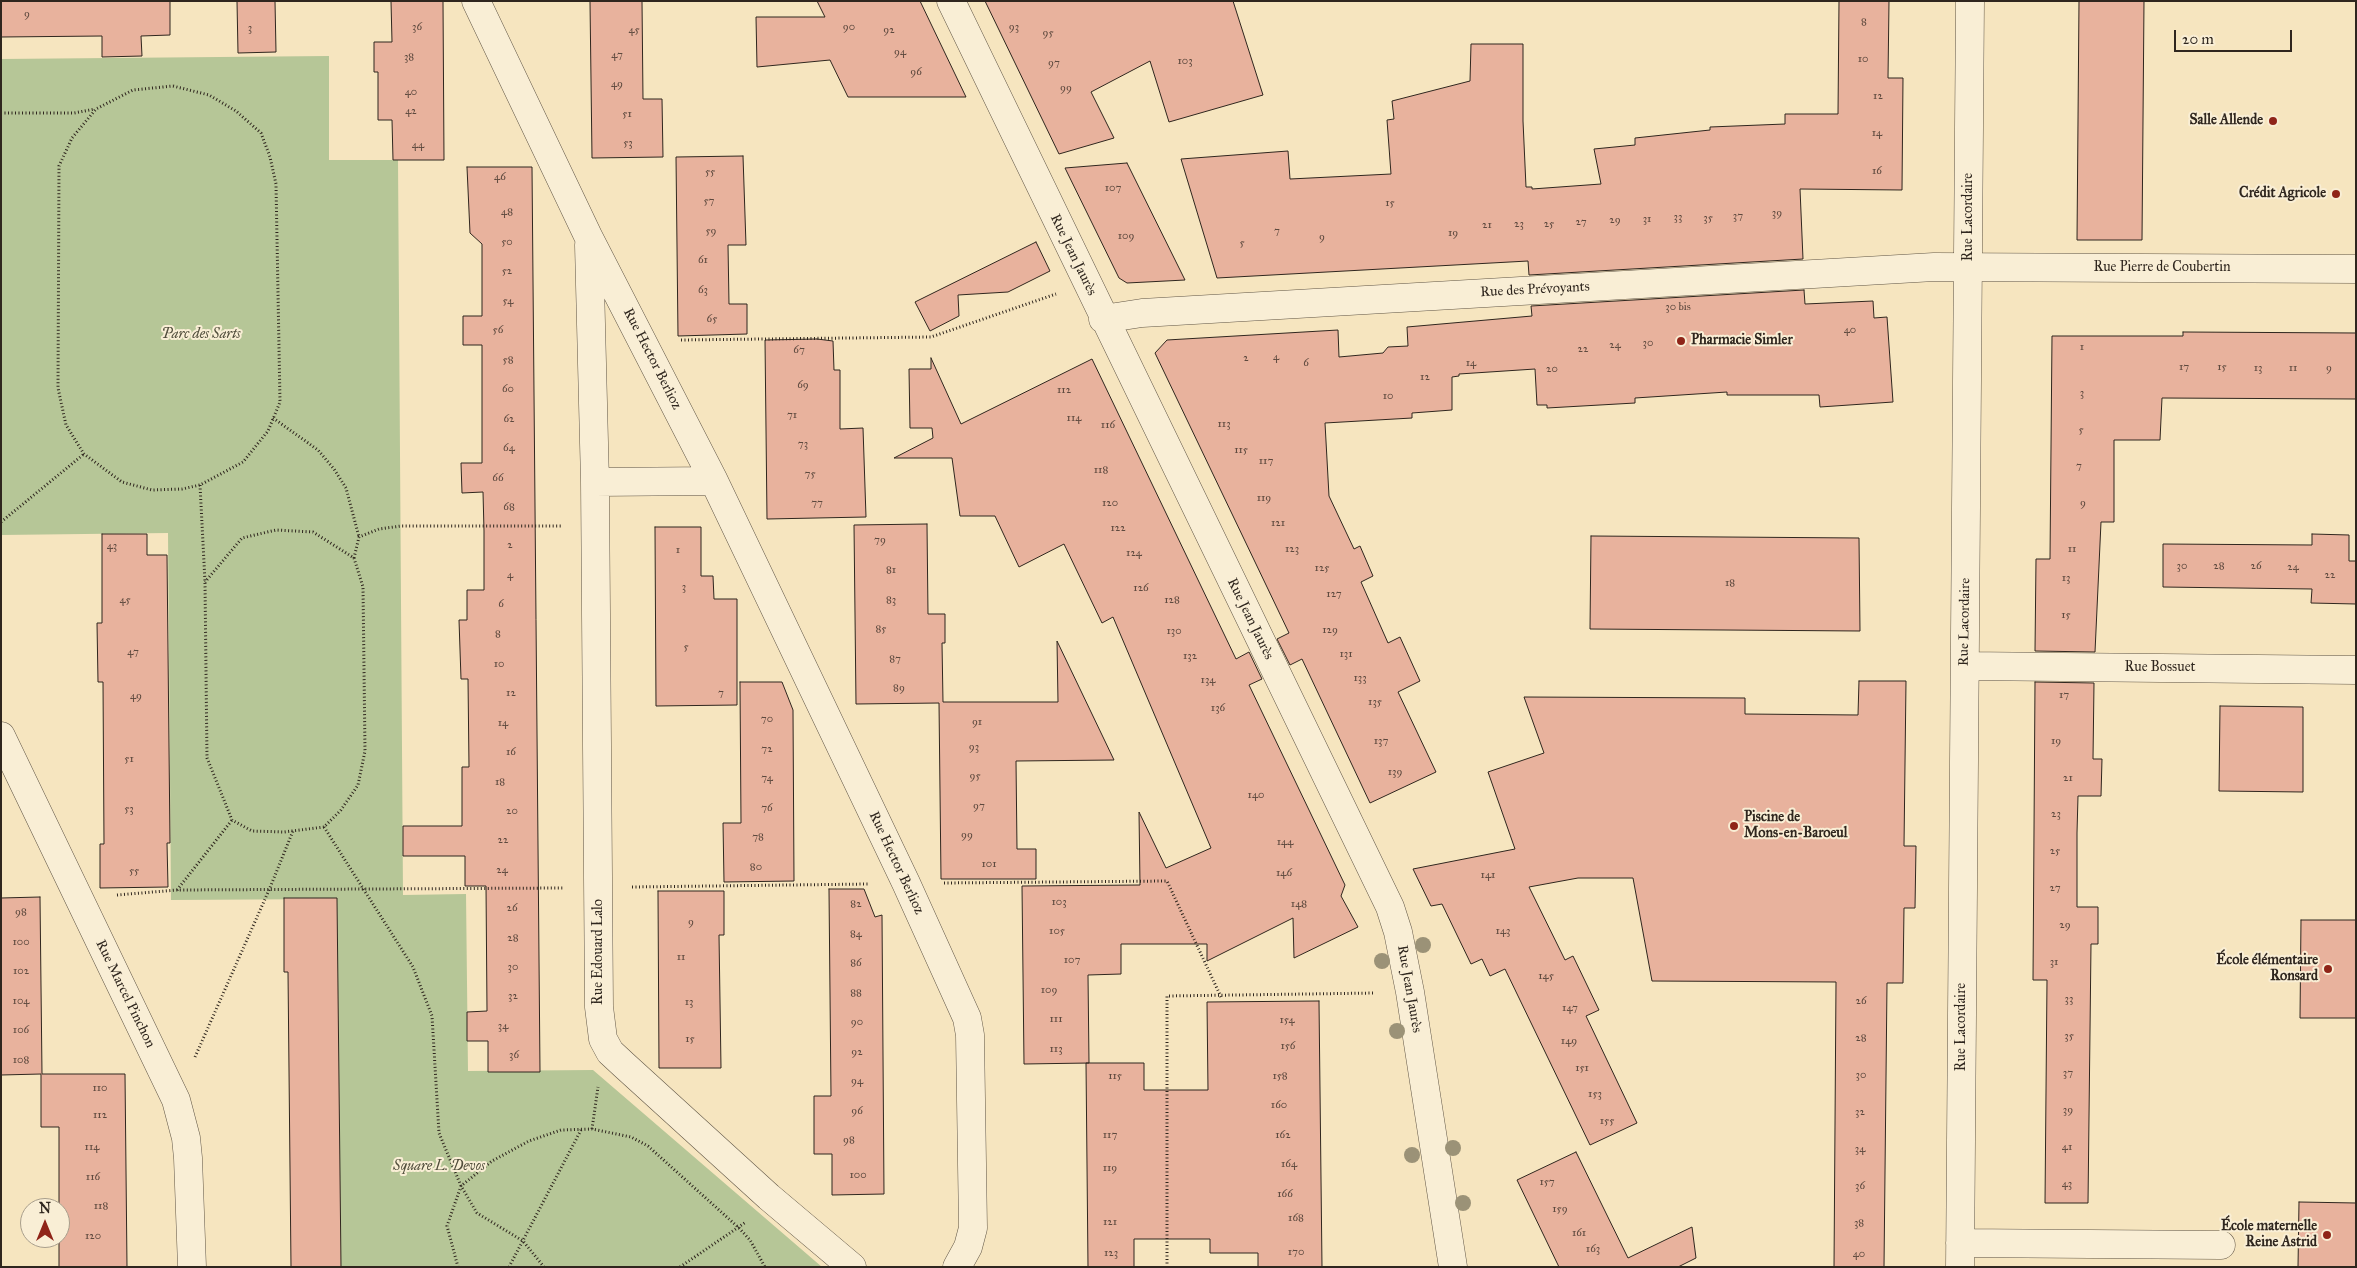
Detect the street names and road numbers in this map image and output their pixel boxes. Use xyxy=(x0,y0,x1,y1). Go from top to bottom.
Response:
street label: Rue Lacordaire xyxy=(1961,173,1977,261)
street label: Rue Jean Jaurès xyxy=(1046,212,1100,298)
street label: Rue Pierre de Coubertin xyxy=(2093,260,2231,276)
street label: Rue des Prévoyants xyxy=(1480,279,1590,301)
street label: Rue Hector Berlioz xyxy=(619,306,685,412)
street label: Rue Jean Jaurès xyxy=(1223,576,1277,662)
street label: Rue Lacordaire xyxy=(1956,578,1974,666)
street label: Rue Bossuet xyxy=(2125,660,2195,676)
street label: Rue Hector Berlioz xyxy=(865,809,927,917)
street label: Rue Edouard Lalo xyxy=(591,899,607,1005)
street label: Rue Marcel Pinchon xyxy=(92,937,158,1051)
street label: Rue Jean Jaurès xyxy=(1393,944,1425,1034)
street label: Rue Lacordaire xyxy=(1954,983,1970,1071)

